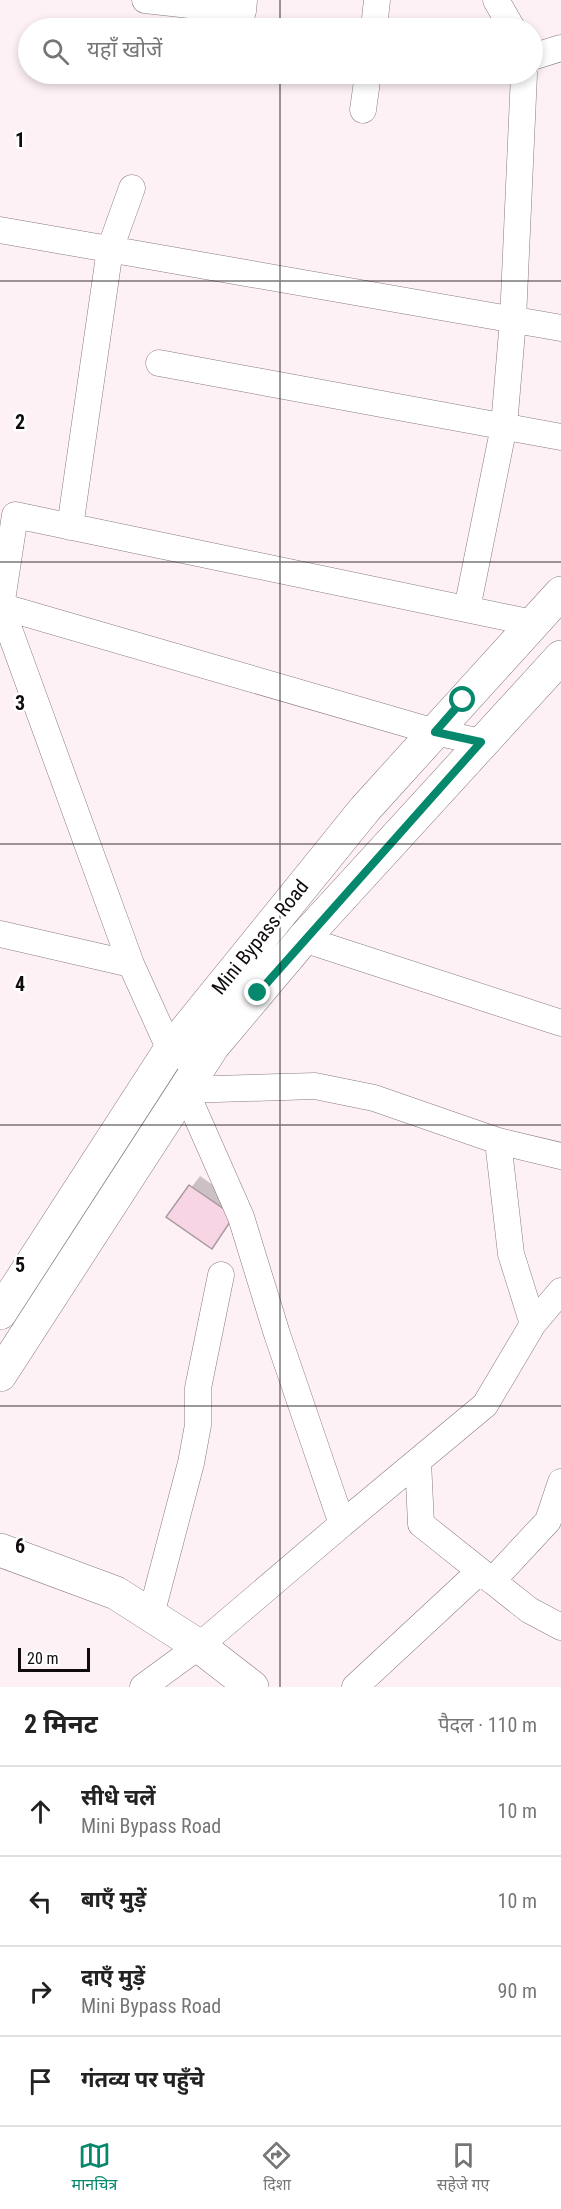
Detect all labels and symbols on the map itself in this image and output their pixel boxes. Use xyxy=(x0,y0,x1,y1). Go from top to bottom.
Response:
text: 1 xyxy=(15,128,25,152)
text: 2 xyxy=(15,410,25,434)
route start xyxy=(449,686,475,712)
text: 3 xyxy=(15,691,25,715)
street label: Mini Bypass Road xyxy=(207,875,313,999)
text: 4 xyxy=(15,972,25,996)
route end xyxy=(244,979,270,1005)
text: 5 xyxy=(15,1253,25,1277)
text: 6 xyxy=(15,1534,25,1558)
scale bar xyxy=(18,1645,90,1672)

